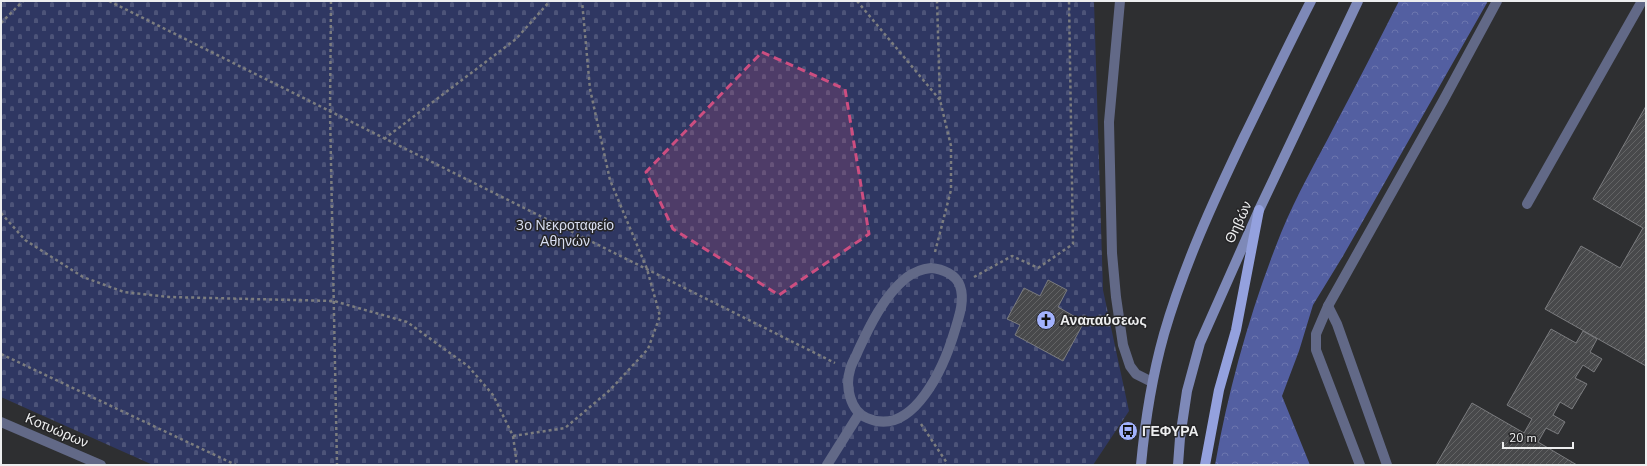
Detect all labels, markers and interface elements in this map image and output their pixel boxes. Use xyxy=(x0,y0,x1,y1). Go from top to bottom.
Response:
street label: Θηβών xyxy=(1220,198,1257,246)
park label: 3ο Νεκροταφείο Αθηνών xyxy=(516,216,614,251)
church icon: Αναπαύσεως xyxy=(1035,309,1057,331)
place label: Αναπαύσεως xyxy=(1060,311,1147,330)
street label: Κοτυώρων xyxy=(22,409,91,452)
bus stop icon: ΓΕΦΥΡΑ xyxy=(1117,420,1139,442)
place label: ΓΕΦΥΡΑ xyxy=(1142,422,1199,441)
scale bar xyxy=(1503,424,1573,450)
text: 20 m xyxy=(1509,430,1537,446)

